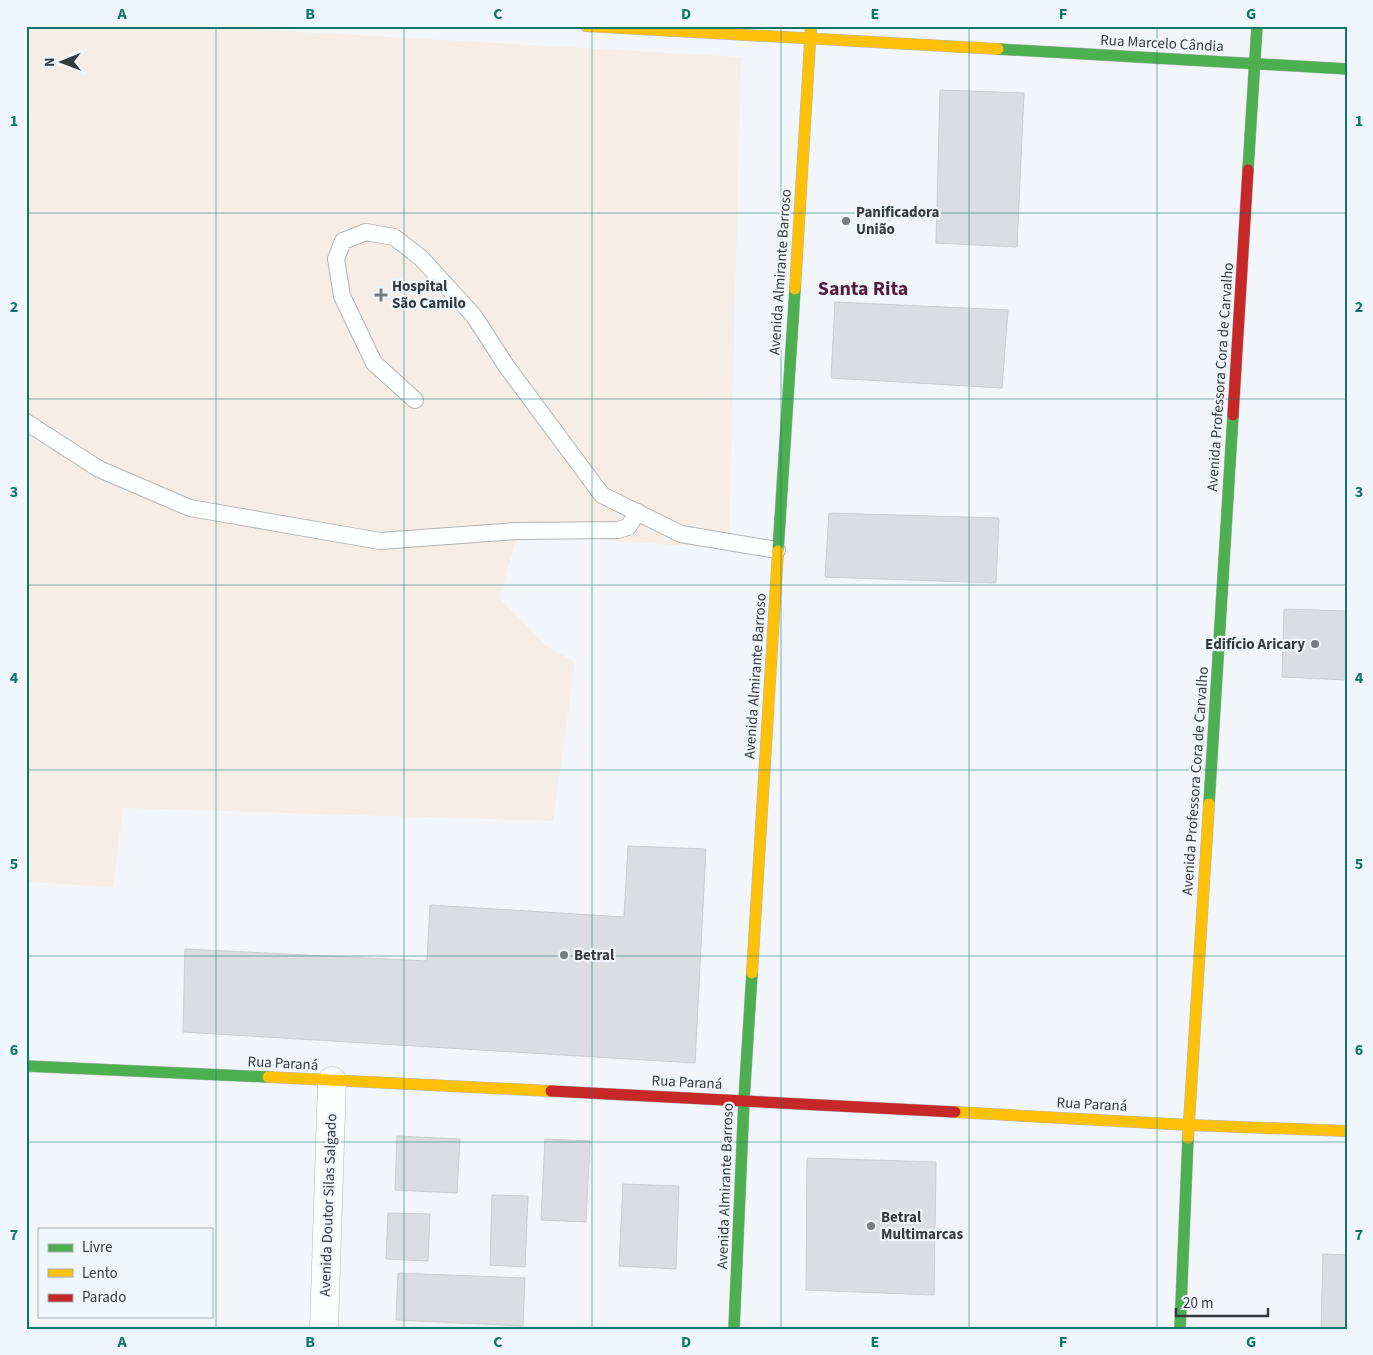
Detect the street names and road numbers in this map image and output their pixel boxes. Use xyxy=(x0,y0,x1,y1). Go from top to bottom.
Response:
street label: Rua Marcelo Cândia xyxy=(1100,30,1224,57)
street label: Avenida Almirante Barroso xyxy=(764,188,797,356)
street label: Avenida Professora Cora de Carvalho xyxy=(1202,262,1239,492)
street label: Avenida Almirante Barroso xyxy=(739,592,772,760)
street label: Avenida Professora Cora de Carvalho xyxy=(1177,666,1214,896)
street label: Rua Paraná xyxy=(247,1051,319,1076)
street label: Rua Paraná xyxy=(651,1070,723,1095)
street label: Rua Paraná xyxy=(1056,1092,1128,1117)
street label: Avenida Almirante Barroso xyxy=(712,1103,739,1270)
street label: Avenida Doutor Silas Salgado xyxy=(315,1113,342,1297)

